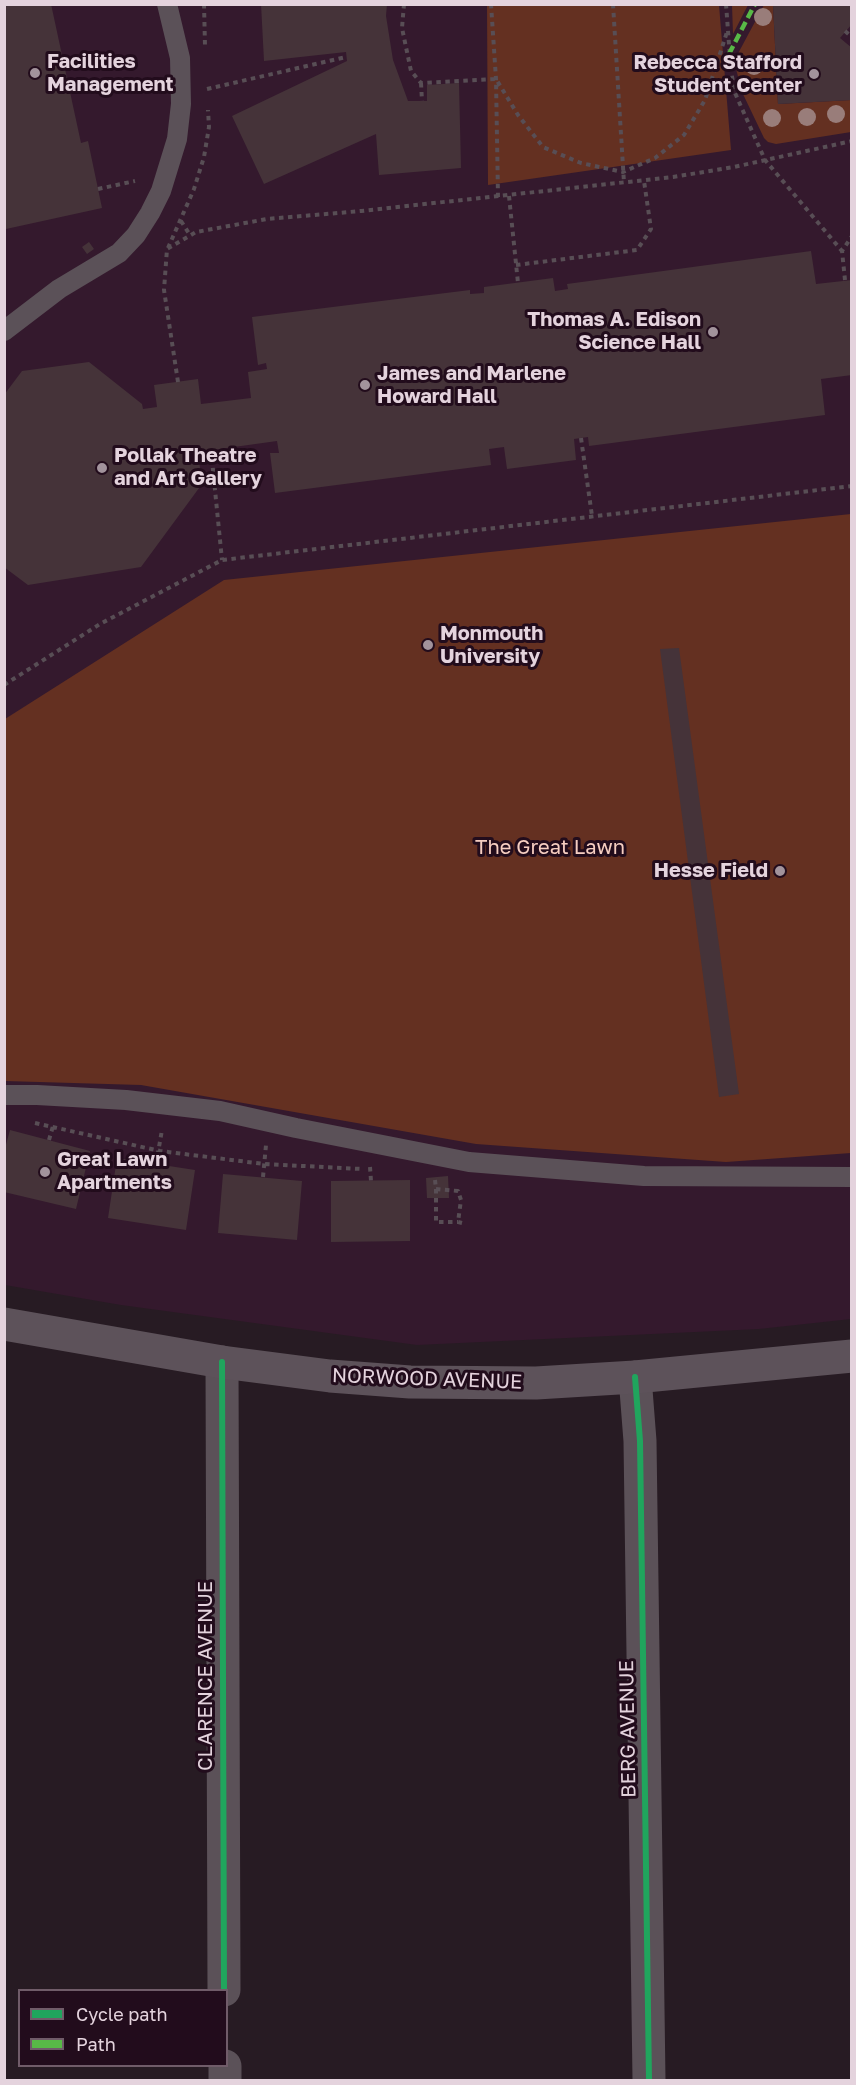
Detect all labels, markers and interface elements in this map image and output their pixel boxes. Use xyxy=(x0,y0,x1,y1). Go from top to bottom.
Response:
place label: Facilities Management xyxy=(47,50,174,97)
place label: Rebecca Stafford Student Center xyxy=(633,51,802,98)
marker: Facilities Management xyxy=(28,66,42,80)
marker: Rebecca Stafford Student Center xyxy=(807,67,821,81)
place label: Thomas A. Edison Science Hall xyxy=(527,308,701,355)
marker: Thomas A. Edison Science Hall xyxy=(706,325,720,339)
place label: James and Marlene Howard Hall xyxy=(377,362,566,409)
marker: James and Marlene Howard Hall xyxy=(358,378,372,392)
place label: Pollak Theatre and Art Gallery xyxy=(114,444,262,491)
marker: Pollak Theatre and Art Gallery xyxy=(95,461,109,475)
place label: Monmouth University xyxy=(440,622,543,669)
marker: Monmouth University xyxy=(421,638,435,652)
park label: The Great Lawn xyxy=(475,836,625,860)
place label: Hesse Field xyxy=(654,859,768,883)
marker: Hesse Field xyxy=(773,864,787,878)
place label: Great Lawn Apartments xyxy=(57,1148,172,1195)
marker: Great Lawn Apartments xyxy=(38,1165,52,1179)
street label: NORWOOD AVENUE xyxy=(331,1364,523,1394)
street label: CLARENCE AVENUE xyxy=(194,1581,218,1771)
street label: BERG AVENUE xyxy=(615,1660,641,1798)
legend xyxy=(18,1989,228,2067)
text: Cycle path xyxy=(76,2003,168,2025)
text: Path xyxy=(76,2033,116,2055)

